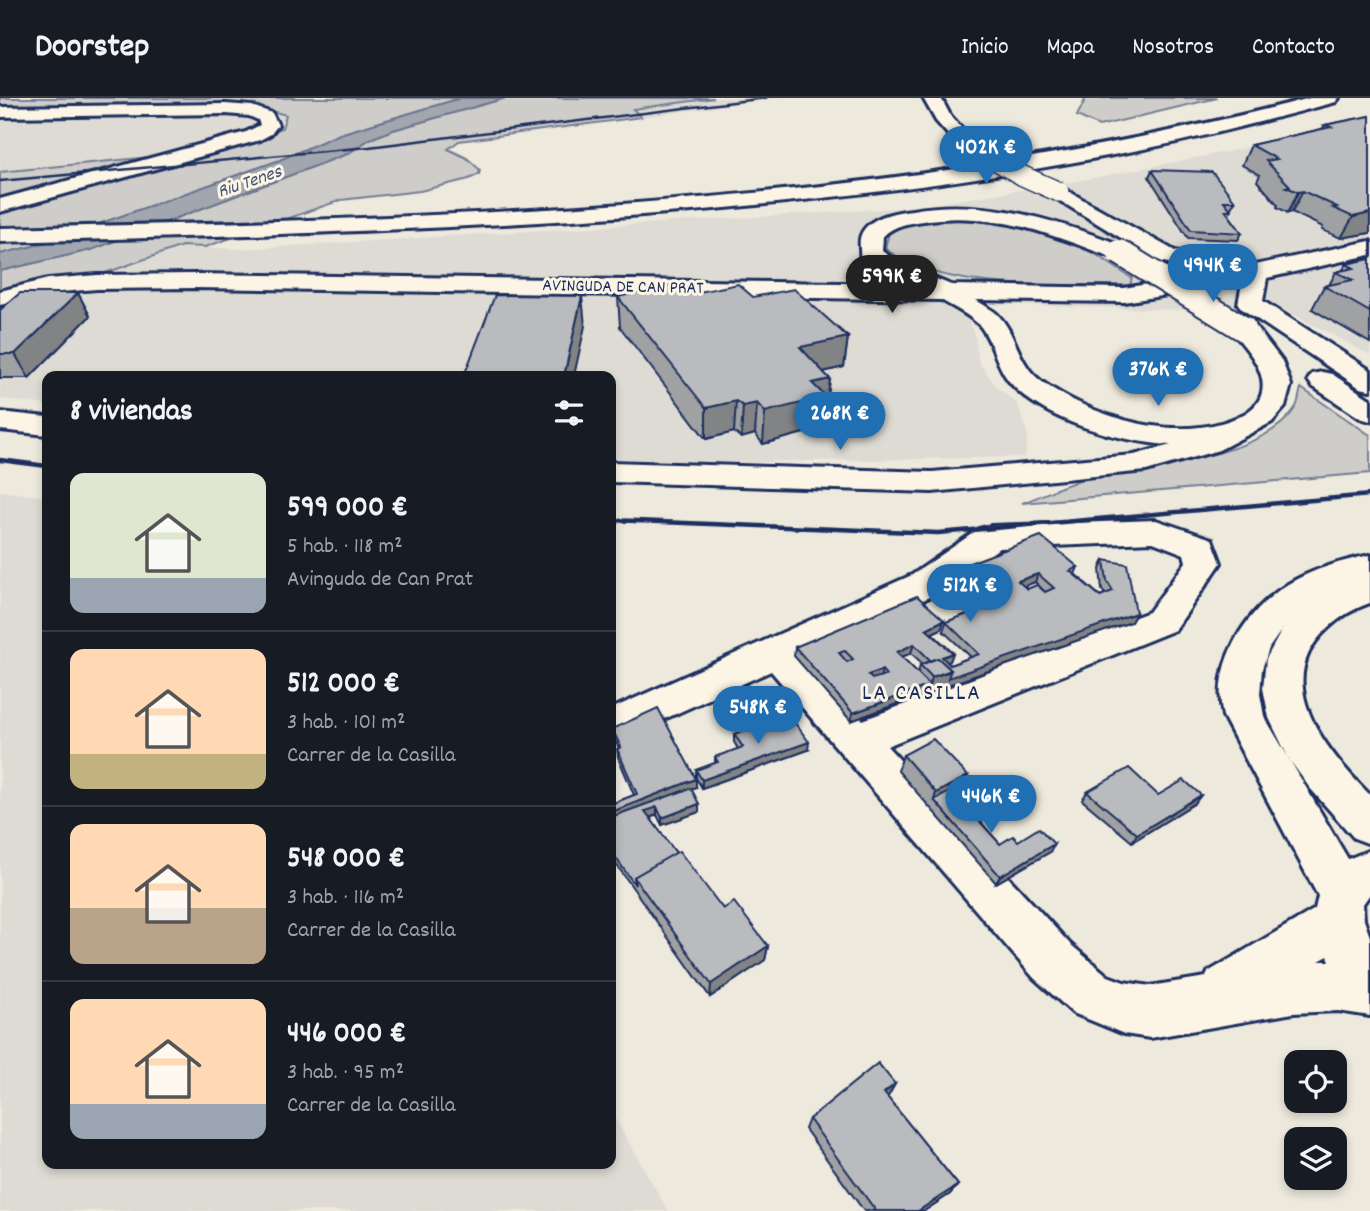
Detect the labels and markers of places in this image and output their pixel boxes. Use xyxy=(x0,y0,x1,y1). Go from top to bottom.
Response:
pin: 402K € xyxy=(929,126,1043,186)
pin: 494K € xyxy=(1156,244,1270,304)
pin: 599K € xyxy=(835,256,949,315)
pin: 376K € xyxy=(1101,348,1215,408)
pin: 268K € xyxy=(783,392,897,452)
pin: 512K € xyxy=(913,564,1027,624)
pin: 548K € xyxy=(701,686,815,746)
pin: 446K € xyxy=(934,776,1048,835)

